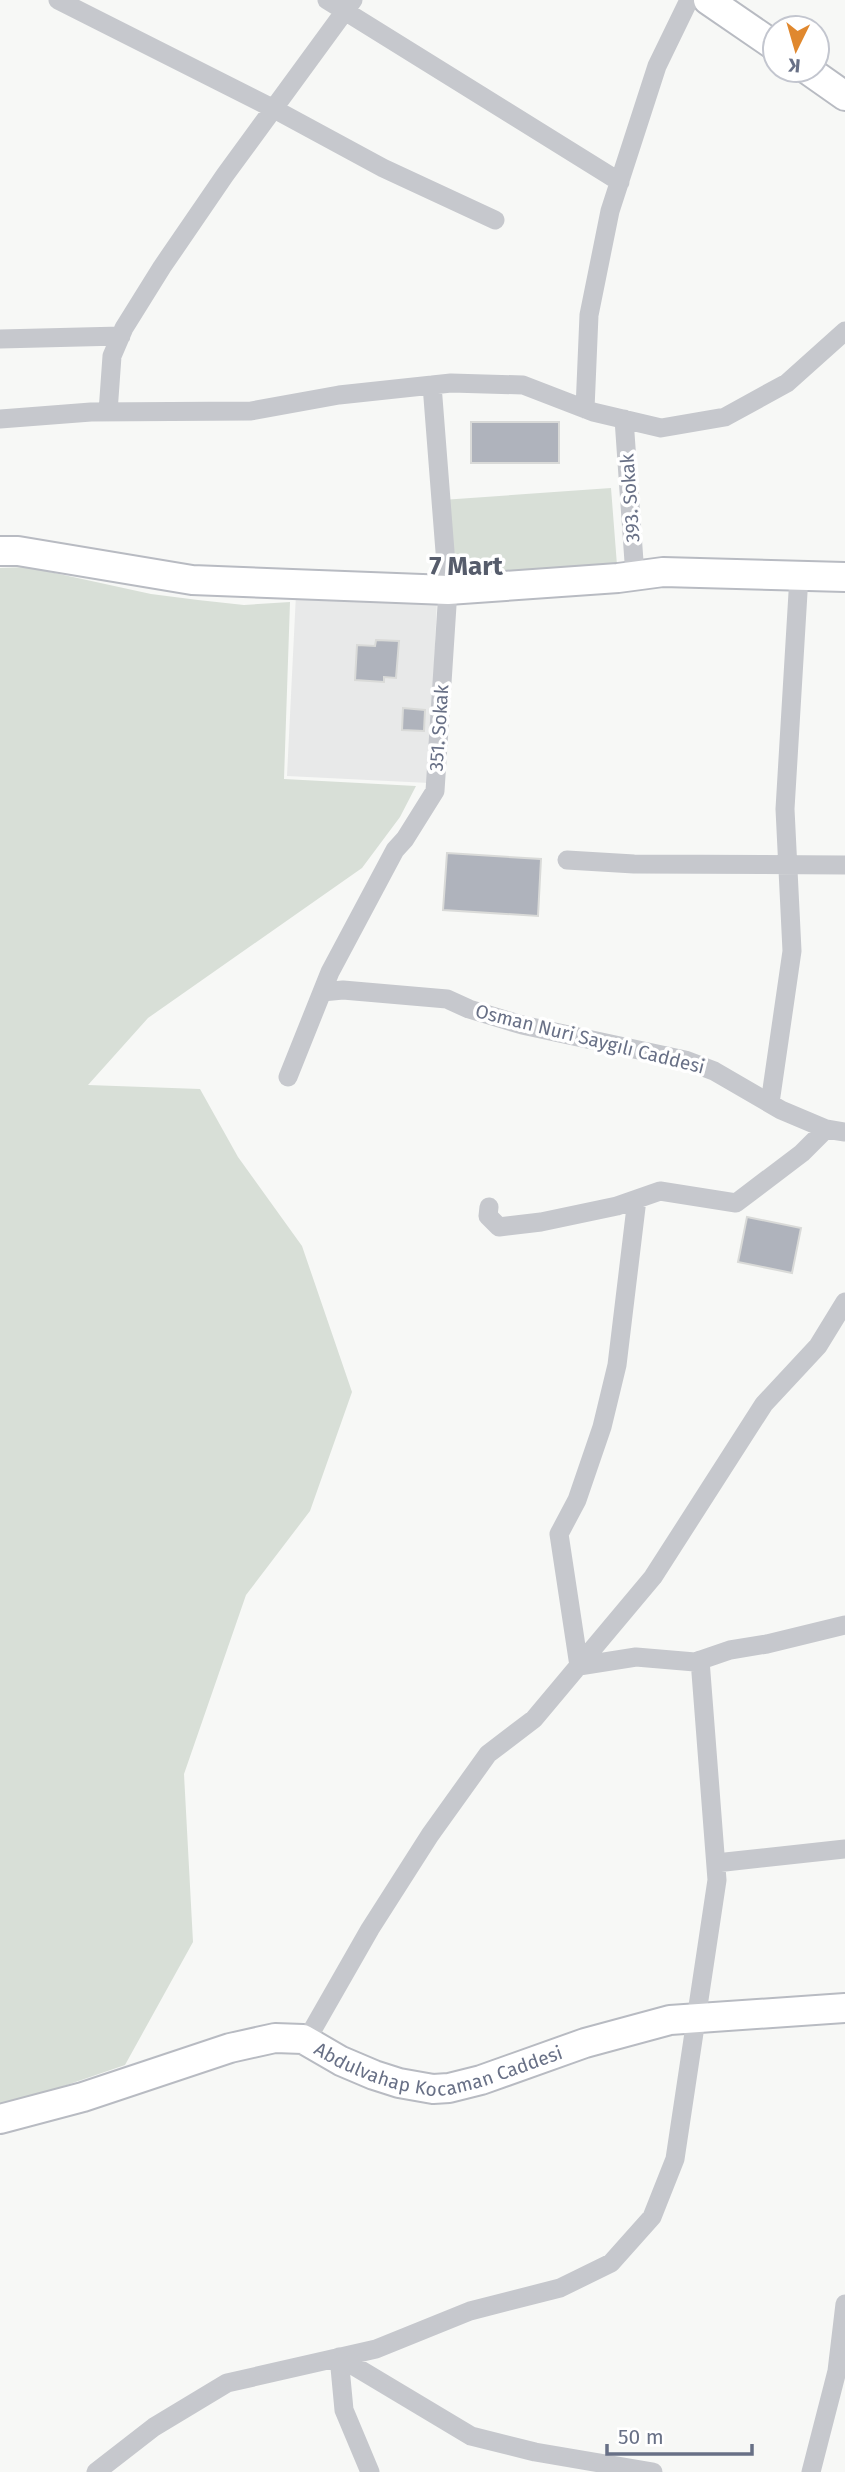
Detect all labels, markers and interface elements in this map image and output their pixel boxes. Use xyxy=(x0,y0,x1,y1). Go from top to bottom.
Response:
north arrow xyxy=(761,14,831,84)
text: K xyxy=(787,53,802,77)
street label: 393. Sokak xyxy=(615,453,645,543)
district label: 7 Mart xyxy=(429,551,504,582)
street label: 351. Sokak xyxy=(425,684,454,772)
street label: Osman Nuri Saygılı Caddesi xyxy=(473,999,707,1079)
street label: Abdulvahap Kocaman Caddesi xyxy=(309,2031,569,2059)
text: Abdulvahap Kocaman Caddesi xyxy=(310,2037,565,2101)
scale bar xyxy=(607,2412,752,2456)
text: 50 m xyxy=(618,2424,664,2450)

